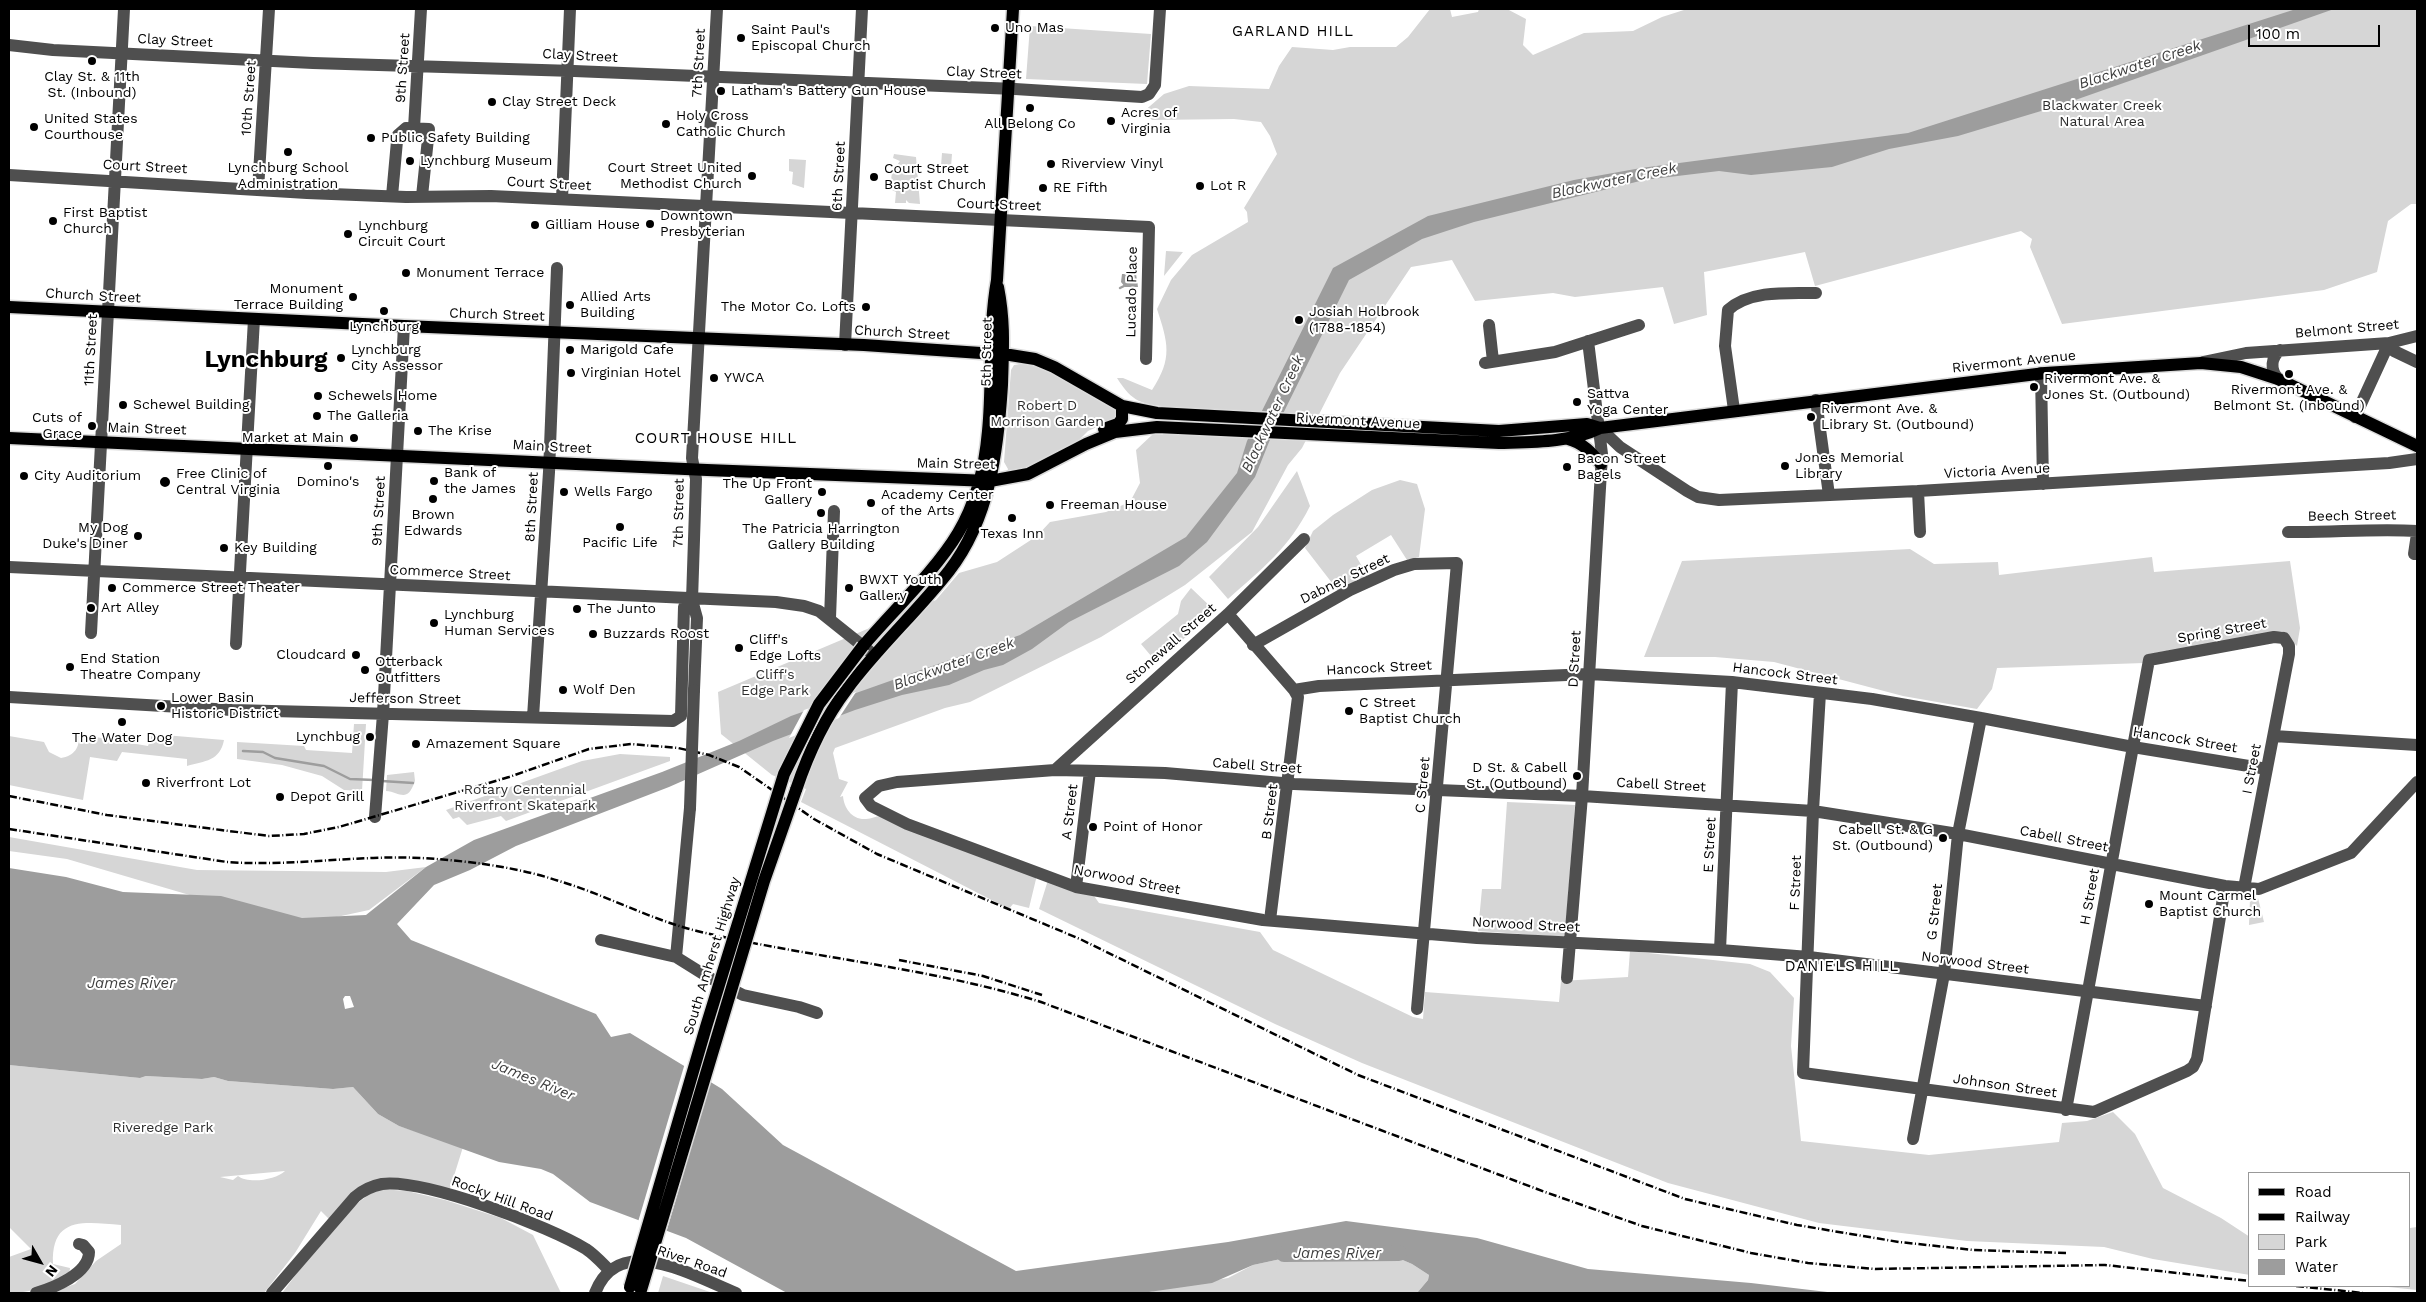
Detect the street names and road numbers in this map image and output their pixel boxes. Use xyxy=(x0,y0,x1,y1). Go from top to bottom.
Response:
street label: 7th Street xyxy=(689,28,709,98)
street label: Clay Street xyxy=(137,31,213,51)
street label: 9th Street xyxy=(392,32,414,104)
street label: Clay Street xyxy=(542,46,618,66)
street label: 10th Street xyxy=(238,60,260,136)
street label: Clay Street xyxy=(946,63,1022,83)
street label: 6th Street xyxy=(829,141,849,211)
street label: Court Street xyxy=(102,156,188,178)
street label: Court Street xyxy=(506,173,592,195)
street label: Court Street xyxy=(956,195,1042,215)
street label: Lucado Place xyxy=(1123,246,1141,338)
street label: Church Street xyxy=(45,285,141,307)
street label: Church Street xyxy=(449,305,545,325)
street label: 11th Street xyxy=(81,313,101,387)
street label: Belmont Street xyxy=(2294,316,2400,342)
street label: 5th Street xyxy=(978,317,996,387)
street label: Church Street xyxy=(854,322,950,344)
street label: Rivermont Avenue xyxy=(1951,347,2077,377)
street label: Rivermont Avenue xyxy=(1295,409,1421,433)
street label: Main Street xyxy=(107,419,187,439)
street label: Main Street xyxy=(512,437,592,457)
street label: Main Street xyxy=(916,455,996,473)
street label: Victoria Avenue xyxy=(1943,460,2051,482)
street label: 8th Street xyxy=(522,472,542,542)
street label: 9th Street xyxy=(369,476,389,546)
street label: 7th Street xyxy=(670,478,688,548)
street label: Beech Street xyxy=(2308,507,2396,525)
street label: Dabney Street xyxy=(1298,550,1392,608)
street label: Commerce Street xyxy=(389,561,511,585)
street label: Stonewall Street xyxy=(1122,600,1220,688)
street label: Spring Street xyxy=(2176,615,2268,647)
street label: D Street xyxy=(1565,630,1585,688)
street label: Hancock Street xyxy=(1326,657,1432,679)
street label: Hancock Street xyxy=(1732,659,1838,689)
street label: Jefferson Street xyxy=(349,690,461,708)
street label: Hancock Street xyxy=(2131,723,2239,757)
street label: I Street xyxy=(2239,742,2265,796)
street label: Cabell Street xyxy=(1212,754,1302,778)
street label: C Street xyxy=(1412,756,1434,814)
street label: Cabell Street xyxy=(1616,774,1706,796)
street label: A Street xyxy=(1058,783,1082,841)
street label: B Street xyxy=(1258,783,1282,841)
street label: E Street xyxy=(1700,817,1720,873)
street label: Cabell Street xyxy=(2018,822,2110,856)
street label: F Street xyxy=(1787,855,1805,911)
street label: Norwood Street xyxy=(1072,861,1182,899)
street label: H Street xyxy=(2077,867,2103,927)
street label: South Amherst Highway xyxy=(680,875,744,1037)
street label: G Street xyxy=(1924,883,1946,941)
street label: Norwood Street xyxy=(1472,914,1580,936)
street label: Norwood Street xyxy=(1920,948,2030,978)
street label: Johnson Street xyxy=(1952,1070,2058,1102)
street label: Rocky Hill Road xyxy=(449,1173,555,1225)
street label: River Road xyxy=(655,1242,729,1282)

